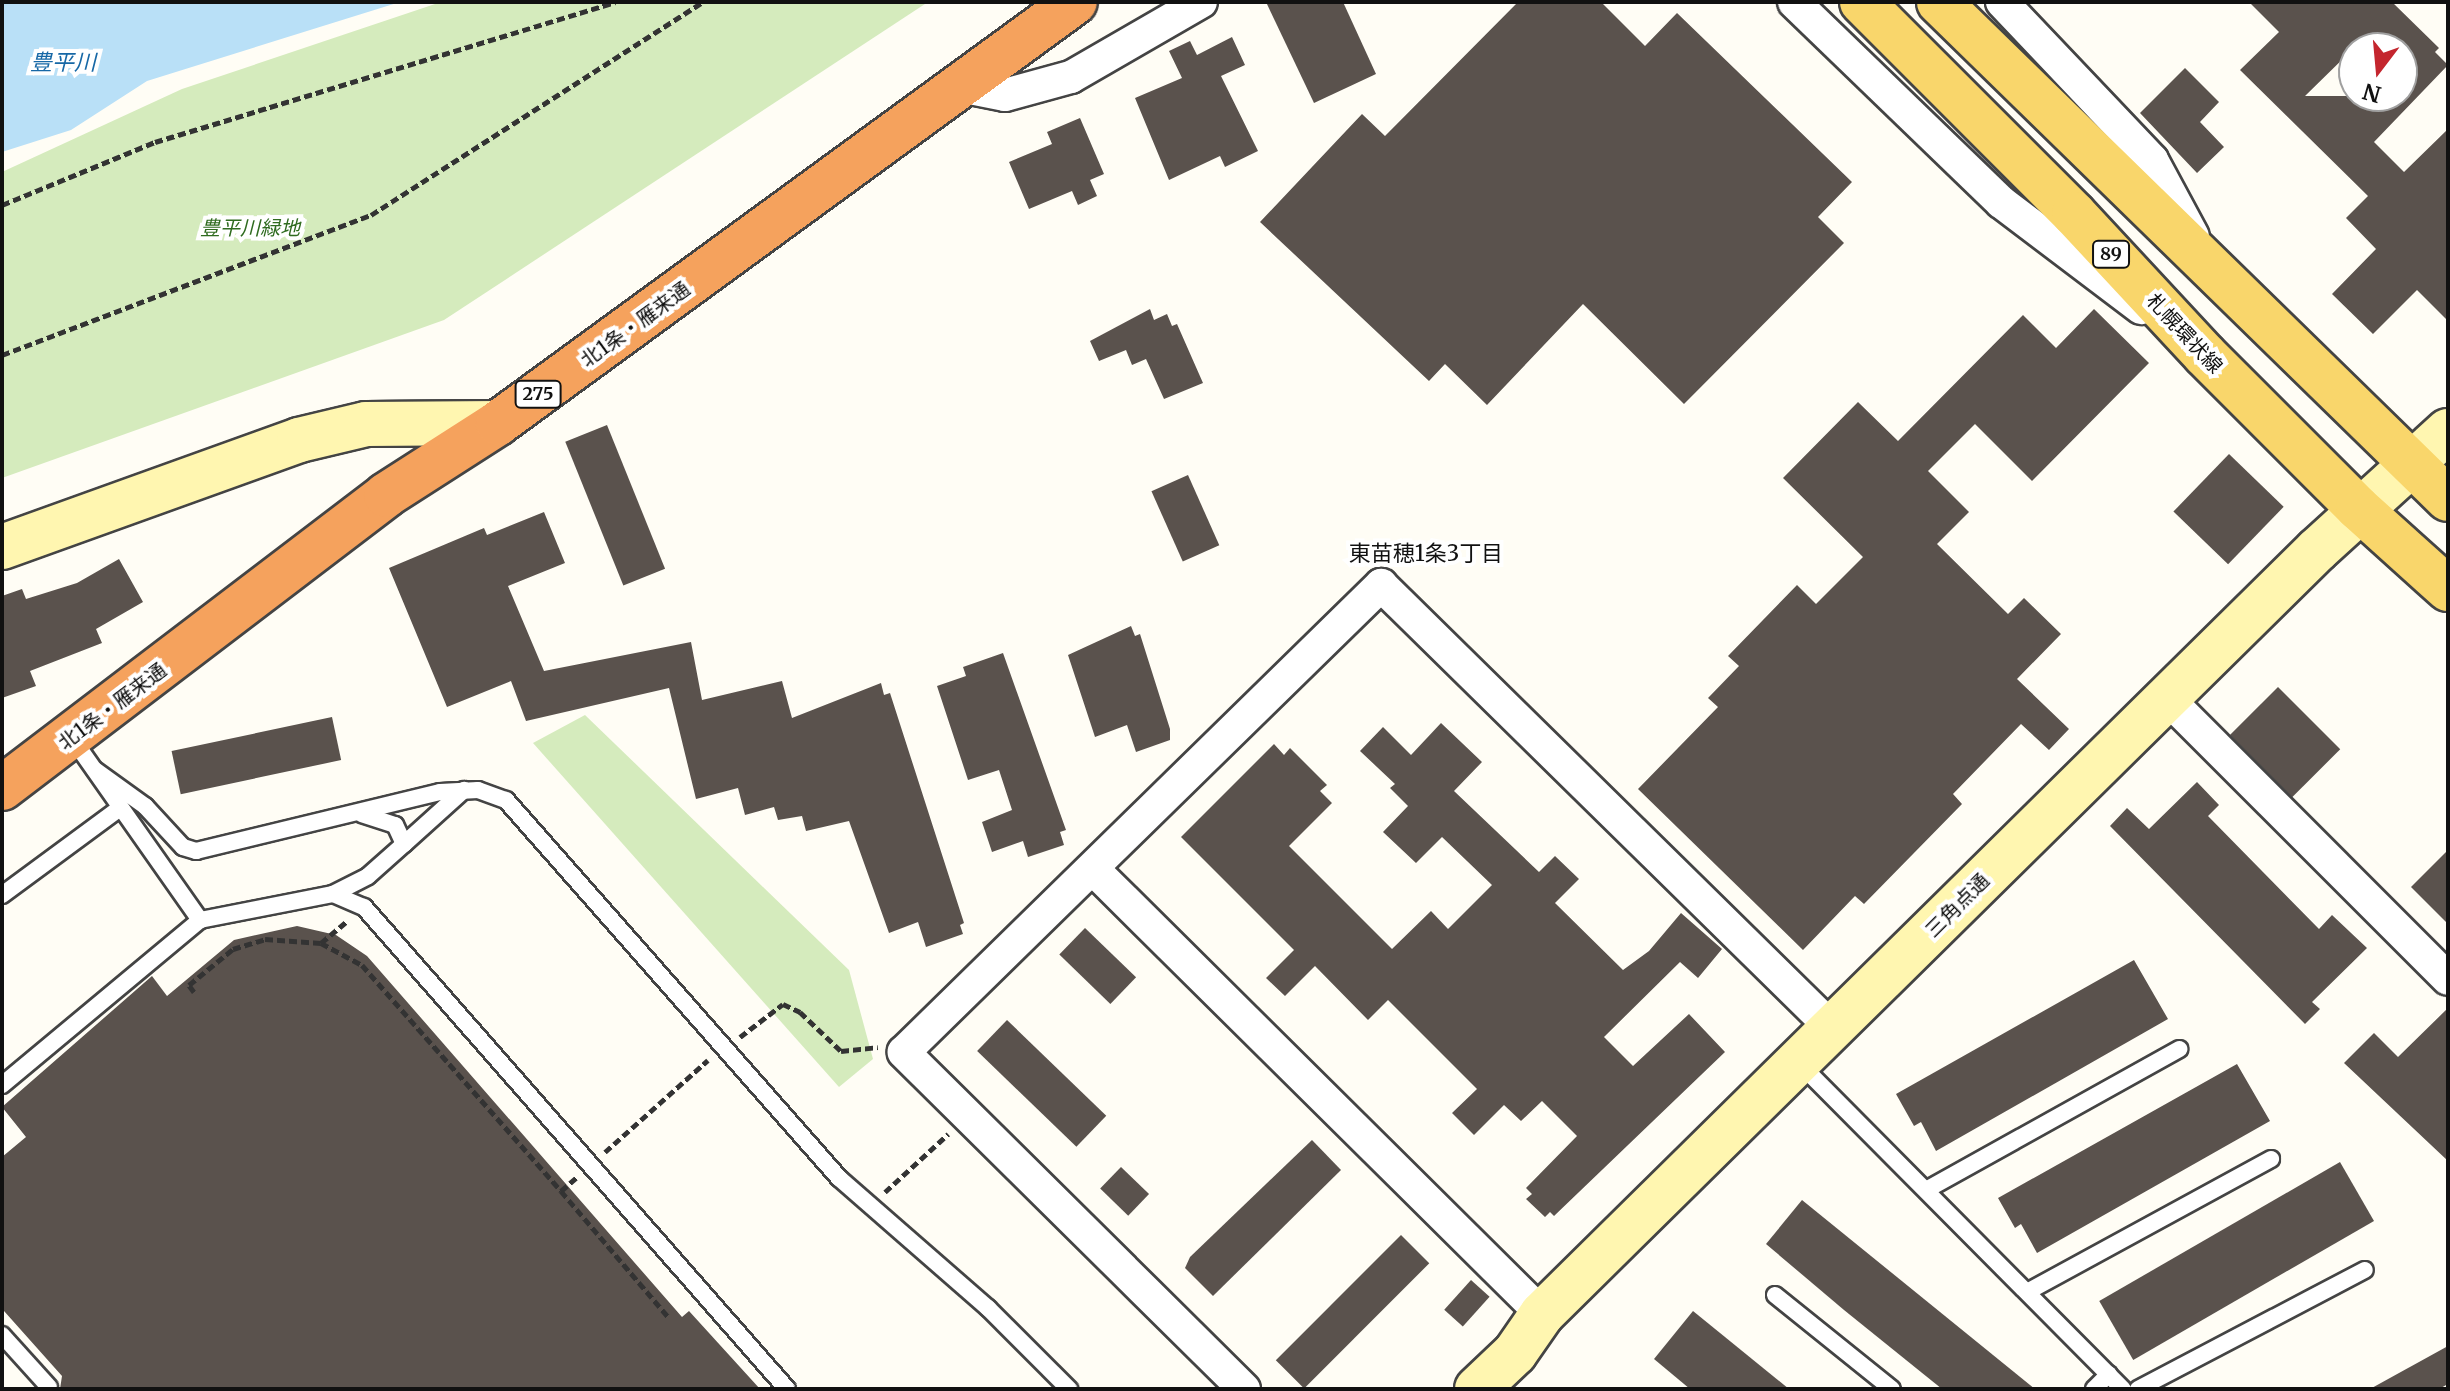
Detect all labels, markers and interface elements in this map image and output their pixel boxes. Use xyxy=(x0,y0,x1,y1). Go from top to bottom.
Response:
north arrow xyxy=(2338,32,2418,112)
water label: 豊平川 xyxy=(30,50,96,76)
text: N xyxy=(2360,77,2384,109)
park label: 豊平川緑地 xyxy=(200,215,300,239)
road number: 89 xyxy=(2091,240,2131,268)
street label: 北1条・雁来通 xyxy=(576,276,694,372)
street label: 札幌環状線 xyxy=(2142,288,2228,378)
road number: 275 xyxy=(514,380,562,408)
district label: 東苗穂1条3丁目 xyxy=(1349,541,1503,567)
street label: 北1条・雁来通 xyxy=(53,658,171,754)
street label: 三角点通 xyxy=(1920,868,1994,942)

